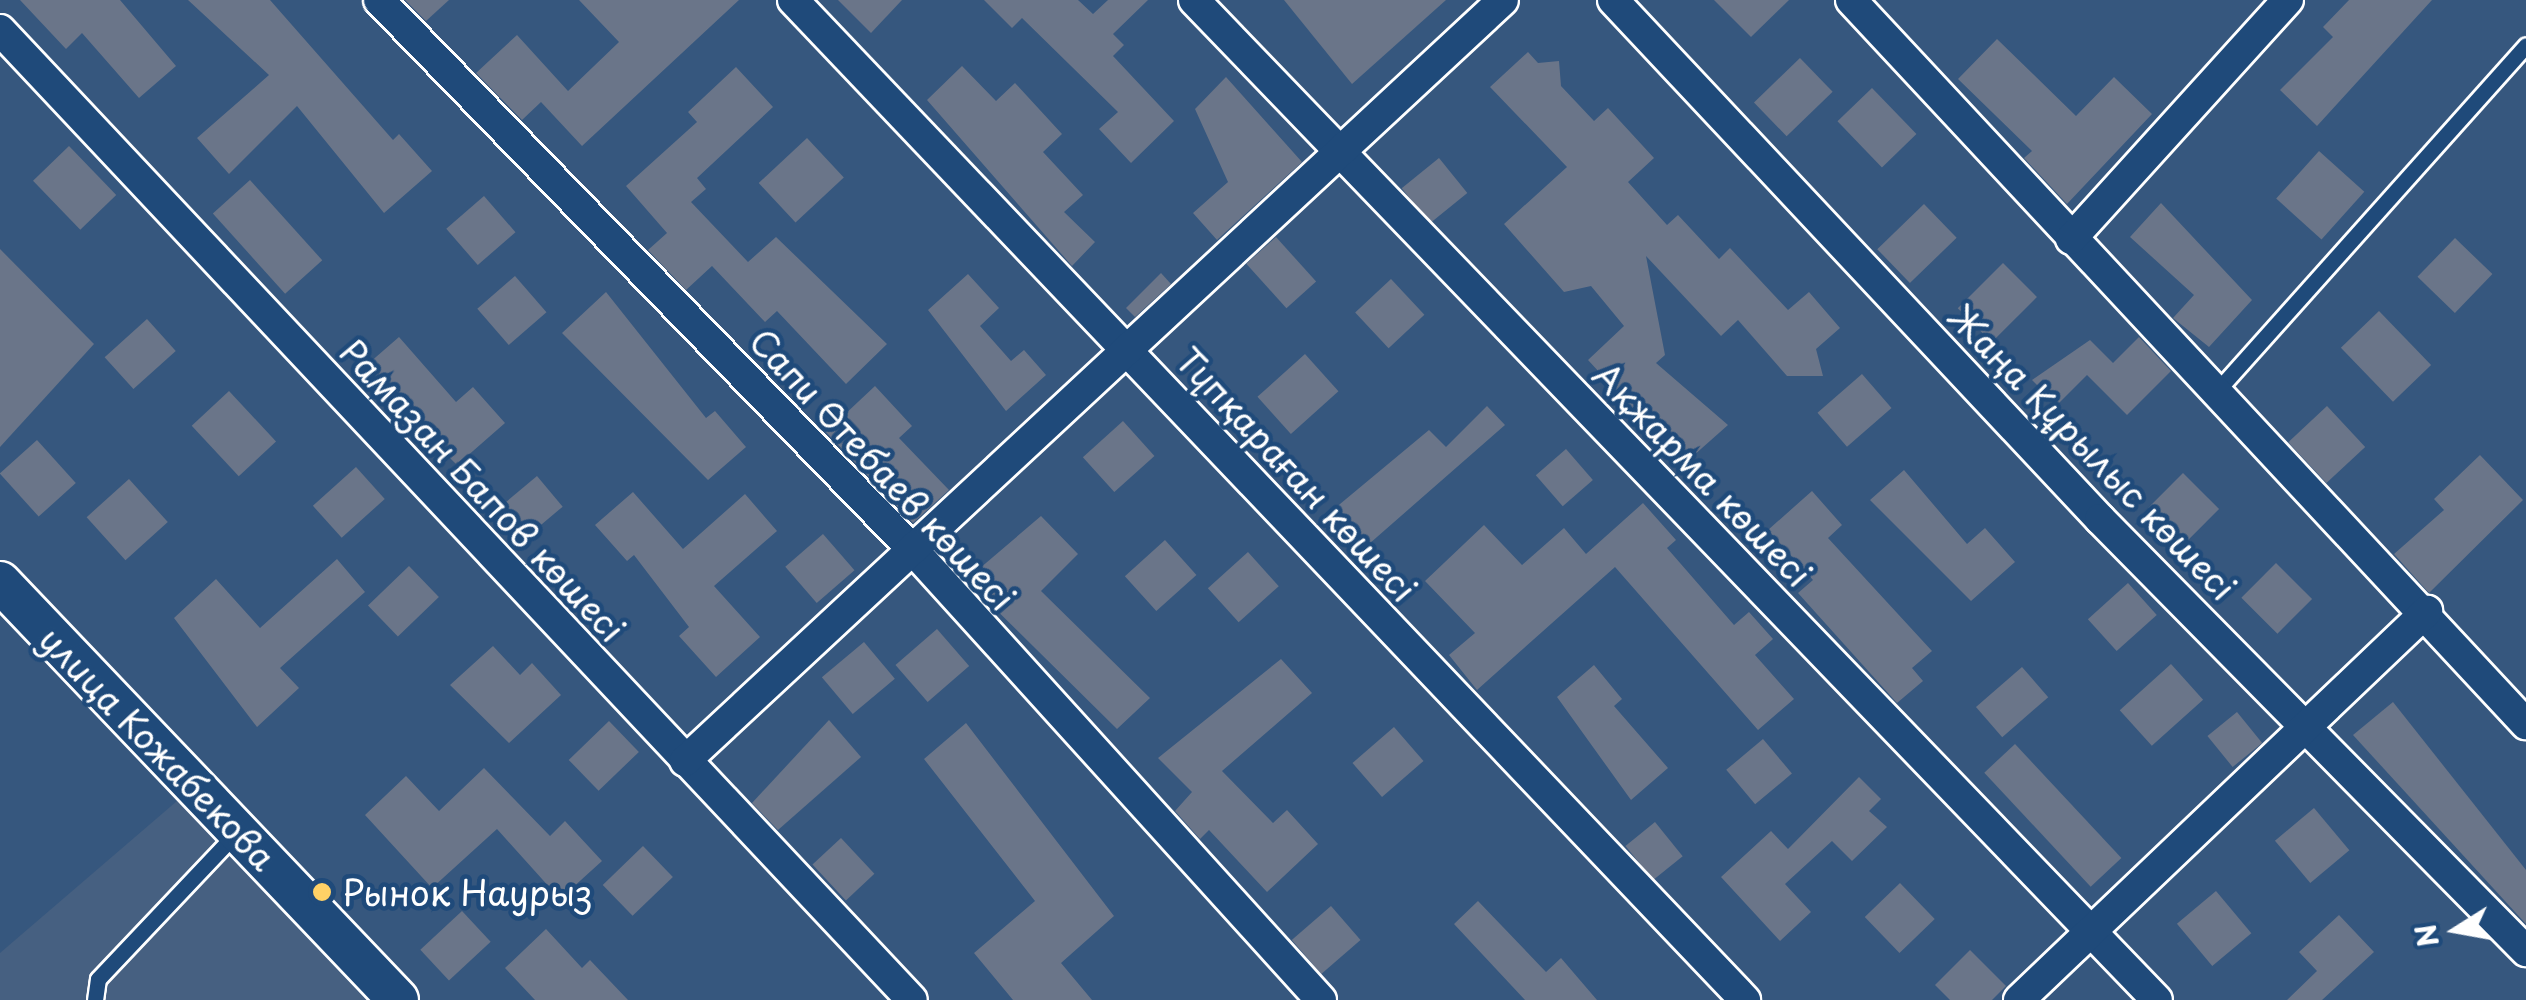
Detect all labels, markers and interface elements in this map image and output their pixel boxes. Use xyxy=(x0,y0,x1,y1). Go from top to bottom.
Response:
street label: Жаңа Құрылыс көшесі xyxy=(1941,296,2245,608)
street label: Сапи Өтебаев көшесі xyxy=(741,319,1025,619)
street label: Рамазан Бапов көшесі xyxy=(332,330,634,650)
street label: Түпқараған көшесі xyxy=(1168,337,1426,611)
street label: Ақжарма көшесі xyxy=(1585,353,1821,595)
street label: улица Кожабекова xyxy=(30,617,286,879)
place label: Рынок Наурыз xyxy=(342,871,594,913)
north arrow xyxy=(2406,880,2506,980)
marker: Рынок Наурыз xyxy=(311,881,333,903)
text: N xyxy=(2403,921,2449,951)

